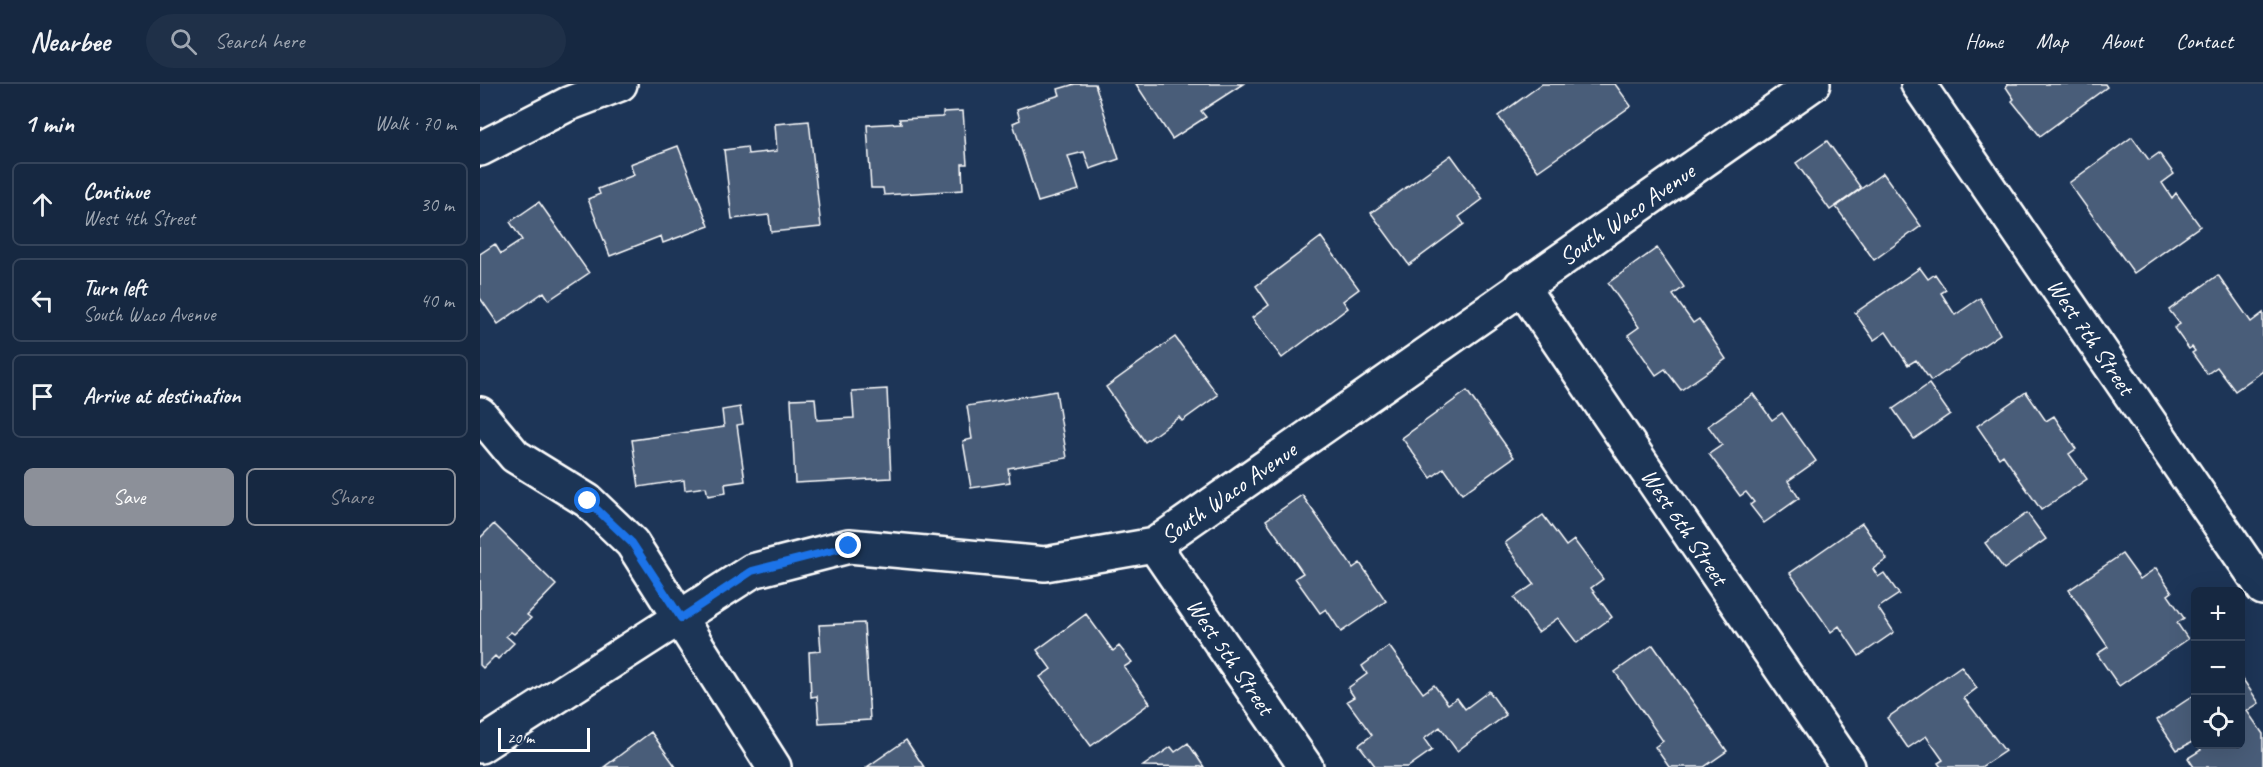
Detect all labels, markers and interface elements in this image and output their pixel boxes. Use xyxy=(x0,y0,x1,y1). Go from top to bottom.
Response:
search box xyxy=(146,14,566,68)
text: Nearbee xyxy=(30,24,110,59)
icon: search xyxy=(167,25,200,58)
text: Search here xyxy=(215,27,304,55)
text: Home xyxy=(1965,28,2003,54)
text: Map xyxy=(2036,28,2068,54)
text: About xyxy=(2101,28,2143,54)
text: Contact xyxy=(2176,28,2233,54)
text: 1 min xyxy=(24,107,74,140)
text: Walk · 70 m xyxy=(375,111,456,136)
street label: South Waco Avenue xyxy=(1553,155,1702,272)
text: Continue xyxy=(83,178,149,206)
icon: ahead xyxy=(26,188,59,221)
text: 30 m xyxy=(420,192,454,217)
text: West 4th Street xyxy=(83,206,195,231)
street label: West 7th Street xyxy=(2040,272,2142,402)
text: Turn left xyxy=(83,274,147,302)
icon: left xyxy=(26,284,59,317)
text: 40 m xyxy=(420,288,454,313)
text: South Waco Avenue xyxy=(83,302,215,327)
icon: arrive xyxy=(26,380,59,413)
text: Arrive at destination xyxy=(83,382,240,410)
street label: South Waco Avenue xyxy=(1155,434,1304,551)
street label: West 6th Street xyxy=(1634,463,1736,592)
button: Save xyxy=(24,468,234,526)
button: Share xyxy=(246,468,456,526)
route start xyxy=(574,487,600,513)
route end xyxy=(835,532,861,558)
map controls xyxy=(2191,587,2245,749)
button: + xyxy=(2191,587,2245,641)
street label: West 5th Street xyxy=(1180,592,1282,722)
button: − xyxy=(2191,641,2245,695)
button: locate xyxy=(2191,695,2245,749)
scale bar xyxy=(498,725,590,752)
text: 20 m xyxy=(507,728,534,748)

